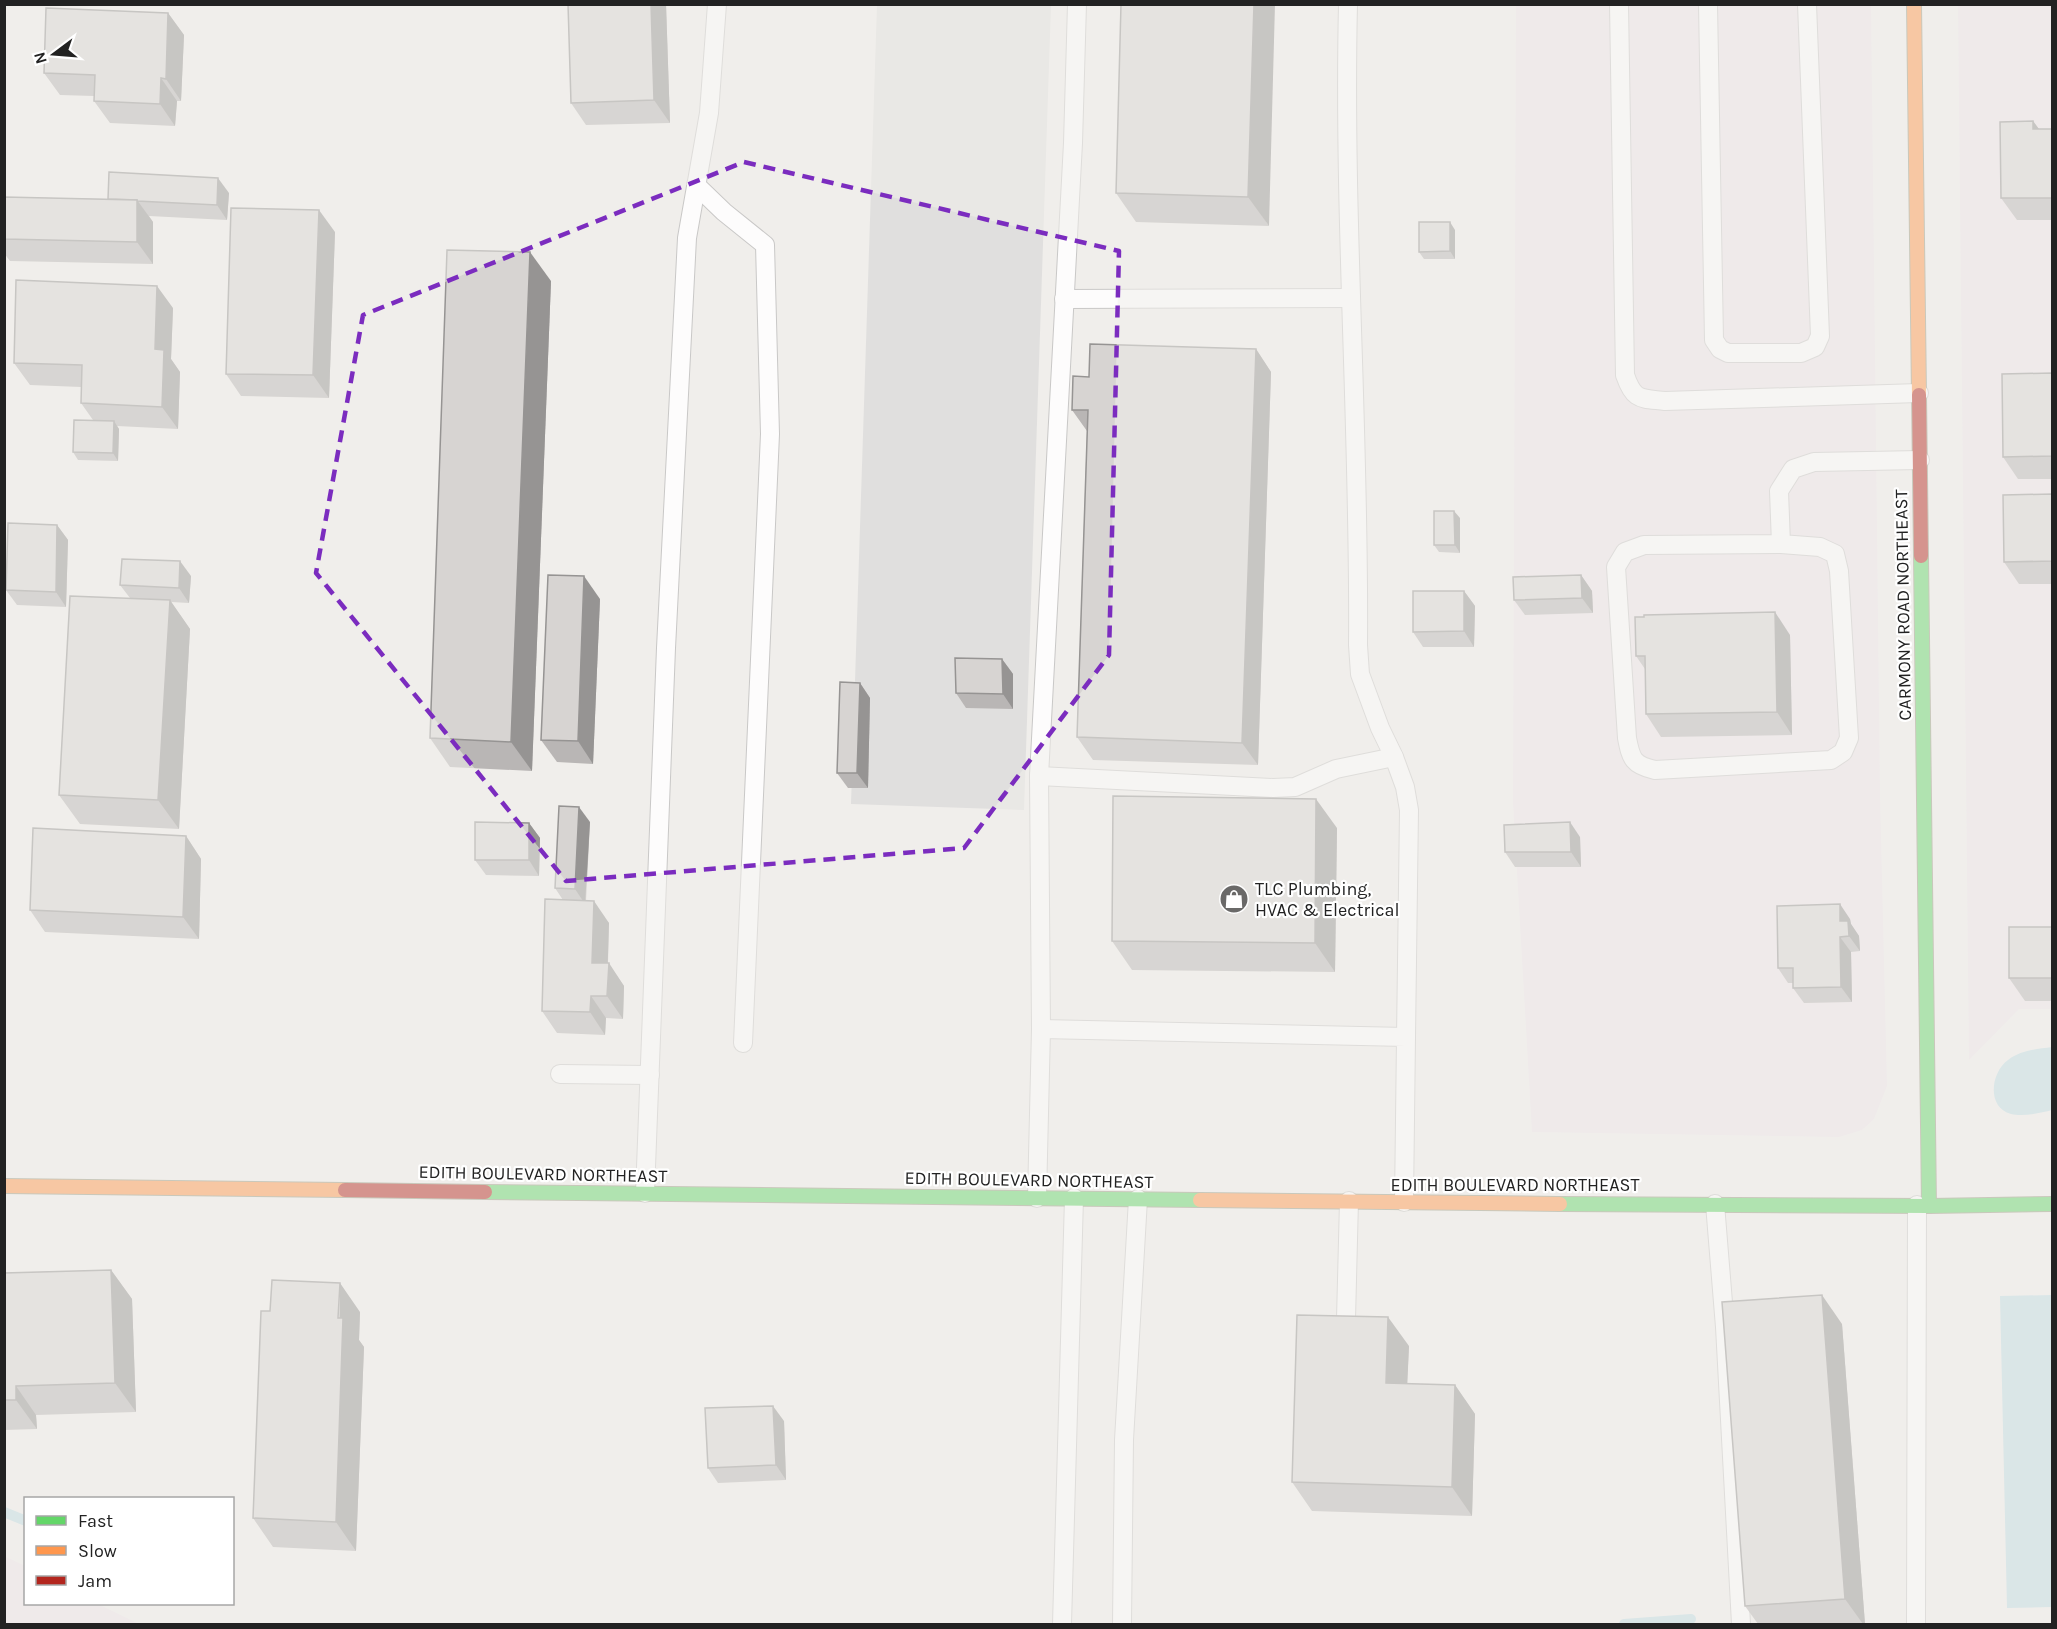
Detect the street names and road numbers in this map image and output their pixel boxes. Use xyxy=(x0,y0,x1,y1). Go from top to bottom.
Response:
street label: CARMONY ROAD NORTHEAST xyxy=(1890,489,1916,721)
street label: EDITH BOULEVARD NORTHEAST xyxy=(418,1161,668,1187)
street label: EDITH BOULEVARD NORTHEAST xyxy=(904,1167,1154,1193)
street label: EDITH BOULEVARD NORTHEAST xyxy=(1391,1174,1639,1196)

